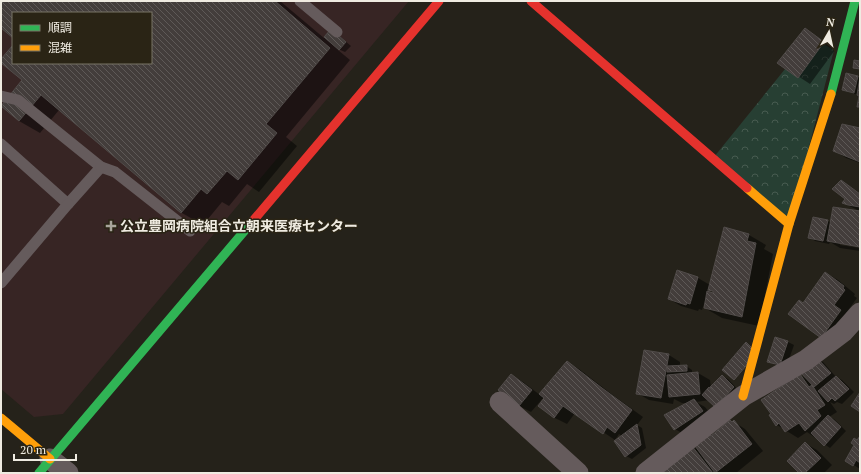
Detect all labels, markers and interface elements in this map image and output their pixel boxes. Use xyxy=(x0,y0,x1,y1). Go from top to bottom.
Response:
legend xyxy=(12,12,152,64)
north arrow xyxy=(809,12,849,52)
text: N xyxy=(825,15,836,30)
text: 順調 xyxy=(48,20,72,35)
text: 混雑 xyxy=(48,40,72,55)
place label: 公立豊岡病院組合立朝来医療センター xyxy=(120,216,358,235)
marker: 公立豊岡病院組合立朝来医療センター xyxy=(105,220,117,232)
scale bar xyxy=(14,436,76,462)
text: 20 m xyxy=(20,442,47,457)

